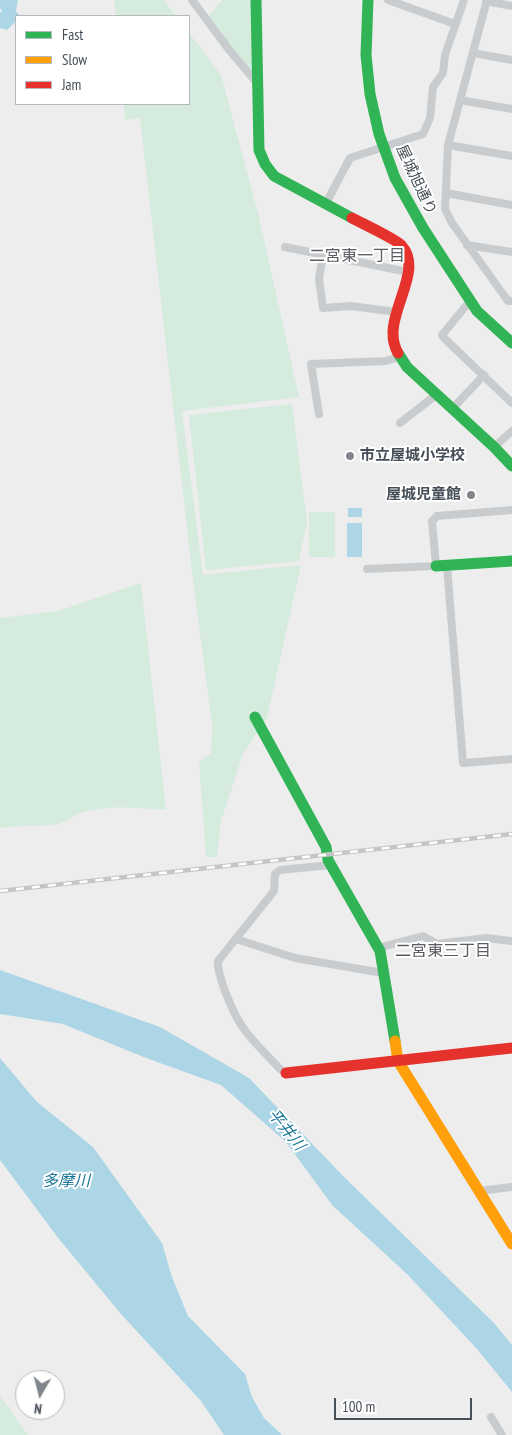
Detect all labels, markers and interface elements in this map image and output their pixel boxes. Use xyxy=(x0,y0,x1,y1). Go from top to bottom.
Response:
legend xyxy=(15,15,190,105)
text: Fast xyxy=(62,25,83,44)
text: Slow xyxy=(62,50,87,69)
text: Jam xyxy=(62,75,81,94)
street label: 屋城旭通り xyxy=(392,142,440,218)
district label: 二宮東一丁目 xyxy=(309,246,405,266)
place label: 市立屋城小学校 xyxy=(360,447,465,465)
marker: 市立屋城小学校 xyxy=(344,450,356,462)
place label: 屋城児童館 xyxy=(386,486,461,504)
marker: 屋城児童館 xyxy=(465,489,477,501)
district label: 二宮東三丁目 xyxy=(395,941,491,961)
water label: 平井川 xyxy=(263,1105,309,1155)
water label: 多摩川 xyxy=(42,1171,90,1191)
north arrow xyxy=(15,1370,65,1420)
scale bar xyxy=(337,1388,474,1420)
text: 100 m xyxy=(342,1397,375,1416)
text: N xyxy=(33,1399,43,1418)

